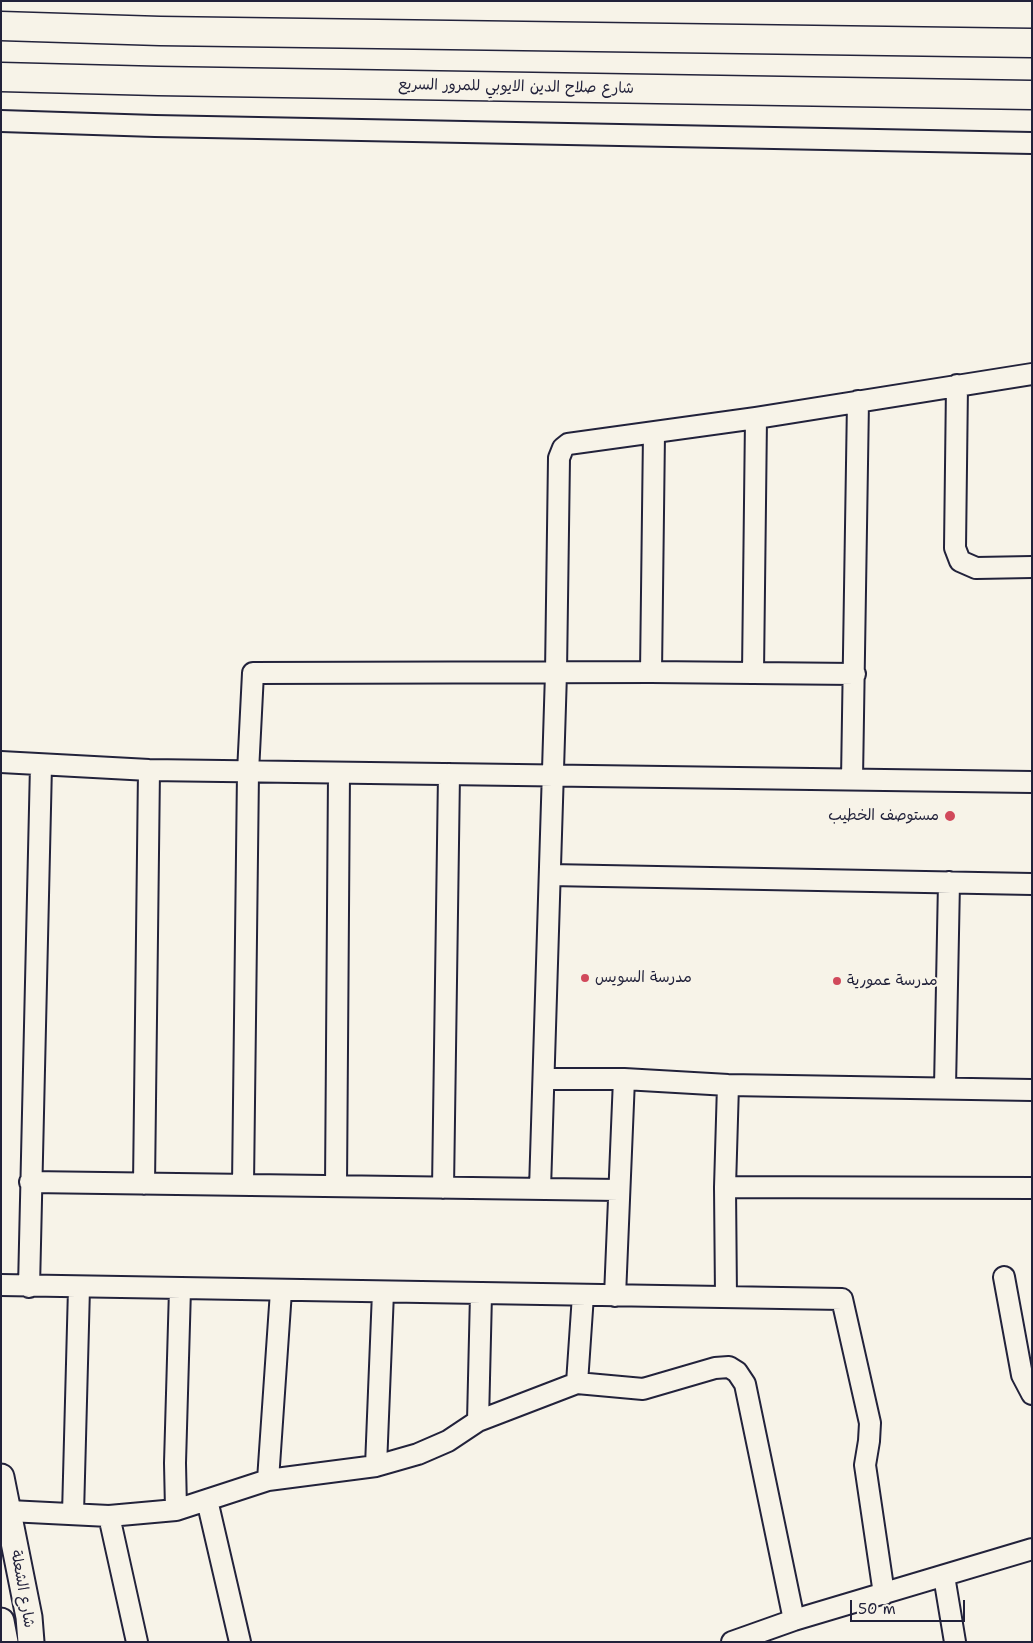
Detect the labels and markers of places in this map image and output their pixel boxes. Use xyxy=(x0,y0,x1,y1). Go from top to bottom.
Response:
place label: مستوصف الخطيب xyxy=(828,807,939,825)
marker: مستوصف الخطيب xyxy=(943,809,957,823)
place label: مدرسة السويس xyxy=(595,969,692,987)
marker: مدرسة السويس xyxy=(579,972,591,984)
place label: مدرسة عمورية xyxy=(847,972,938,990)
marker: مدرسة عمورية xyxy=(831,975,843,987)

